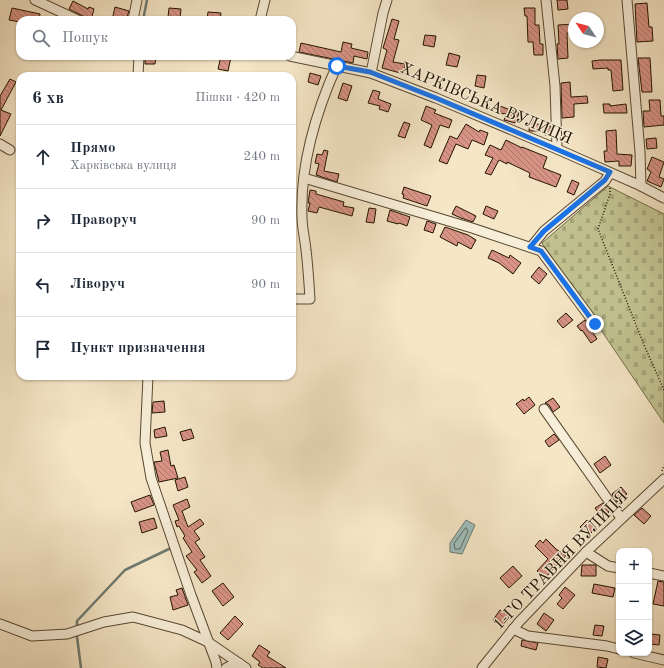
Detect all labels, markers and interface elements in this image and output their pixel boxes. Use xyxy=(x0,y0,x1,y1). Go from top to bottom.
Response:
north arrow xyxy=(568,12,604,48)
search box xyxy=(16,16,296,60)
icon: search xyxy=(30,27,52,49)
text: Пошук xyxy=(62,31,108,46)
route start xyxy=(328,57,346,75)
street label: ХАРКІВСЬКА ВУЛИЦЯ xyxy=(398,60,574,148)
text: 6 хв xyxy=(32,90,64,107)
text: Пішки · 420 m xyxy=(195,91,280,104)
text: Прямо xyxy=(70,141,116,156)
icon: ahead xyxy=(32,146,54,168)
text: 240 m xyxy=(243,150,280,163)
text: Харківська вулиця xyxy=(70,159,177,172)
icon: right xyxy=(32,210,54,232)
text: Праворуч xyxy=(70,213,137,228)
text: 90 m xyxy=(251,214,280,227)
icon: left xyxy=(32,274,54,296)
text: Ліворуч xyxy=(70,277,125,292)
text: 90 m xyxy=(251,278,280,291)
route end xyxy=(586,315,604,333)
icon: arrive xyxy=(32,338,54,360)
text: Пункт призначення xyxy=(70,341,206,356)
street label: 1-ГО ТРАВНЯ ВУЛИЦЯ xyxy=(491,489,631,633)
map controls xyxy=(616,548,652,656)
button: + xyxy=(616,548,652,584)
button: − xyxy=(616,584,652,620)
button: layers xyxy=(616,620,652,656)

